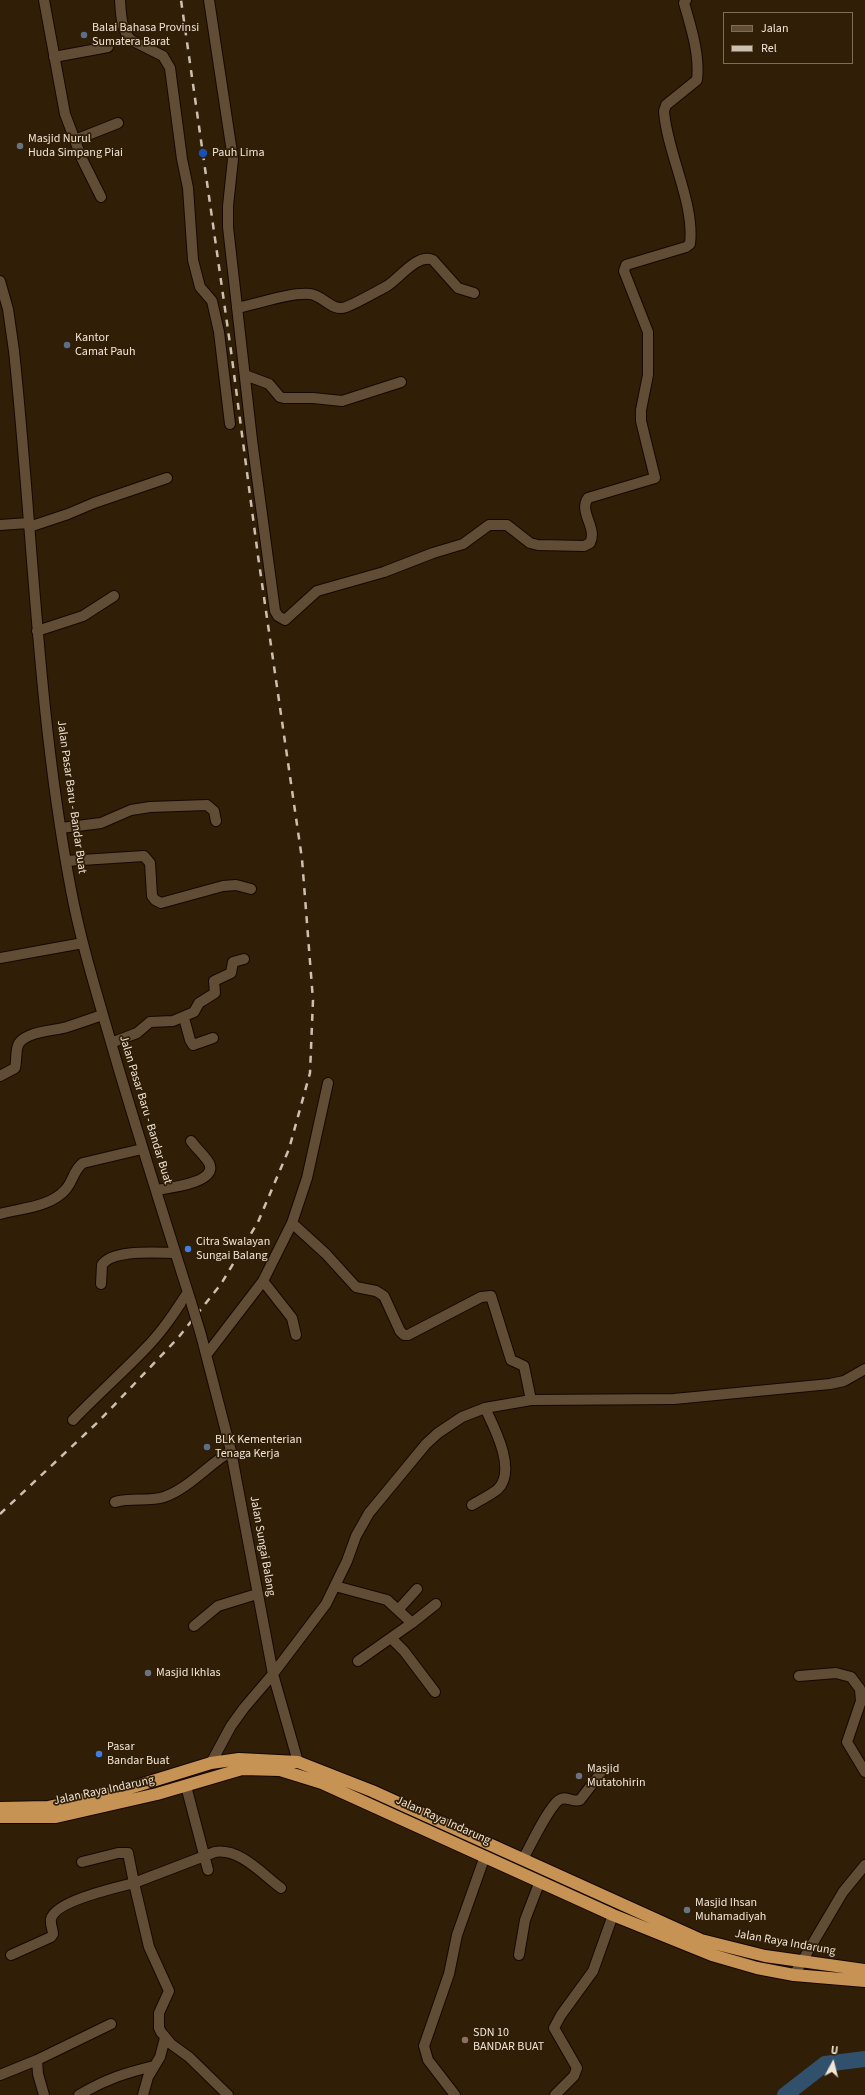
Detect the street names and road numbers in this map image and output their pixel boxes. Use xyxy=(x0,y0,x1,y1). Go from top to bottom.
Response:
street label: Jalan Pasar Baru - Bandar Buat xyxy=(53,719,89,875)
street label: Jalan Pasar Baru - Bandar Buat xyxy=(116,1034,174,1186)
street label: Jalan Sungai Balang xyxy=(246,1495,278,1597)
street label: Jalan Raya Indarung xyxy=(52,1773,156,1809)
street label: Jalan Raya Indarung xyxy=(393,1794,493,1848)
street label: Jalan Raya Indarung xyxy=(733,1927,837,1959)

